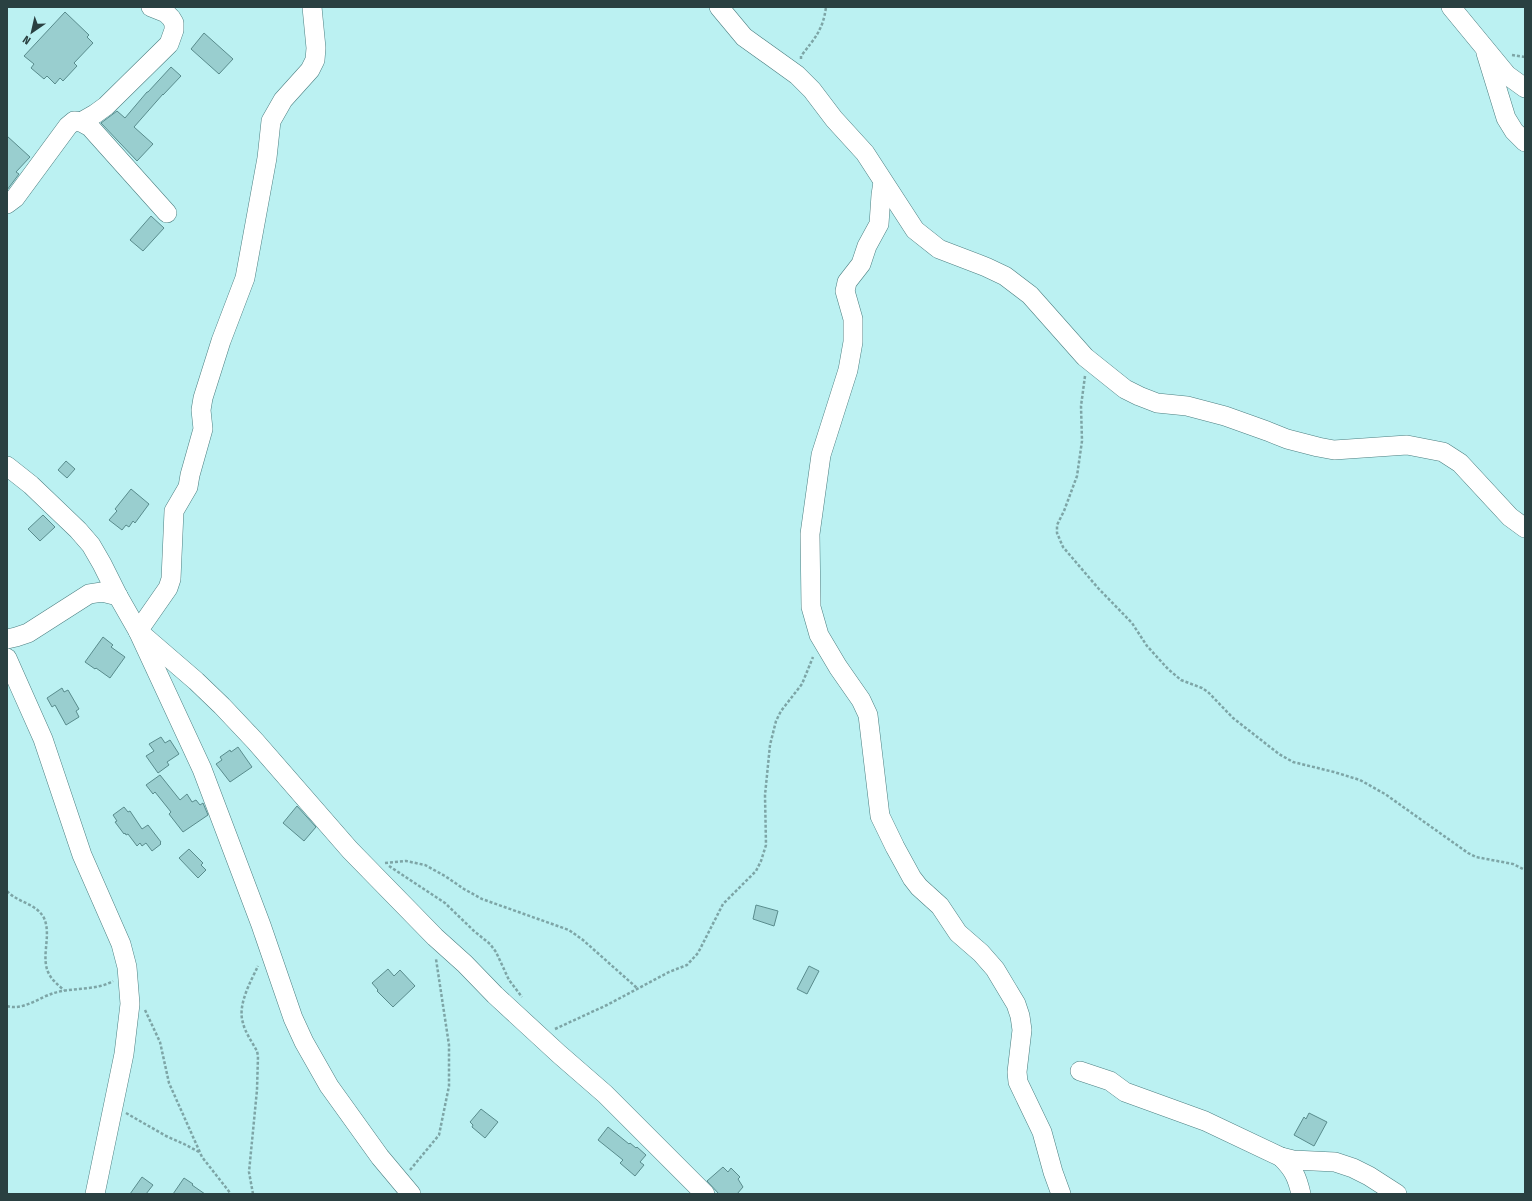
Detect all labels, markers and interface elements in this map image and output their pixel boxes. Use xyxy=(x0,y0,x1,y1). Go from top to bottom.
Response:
north arrow xyxy=(12,12,52,52)
text: N xyxy=(20,33,33,47)

